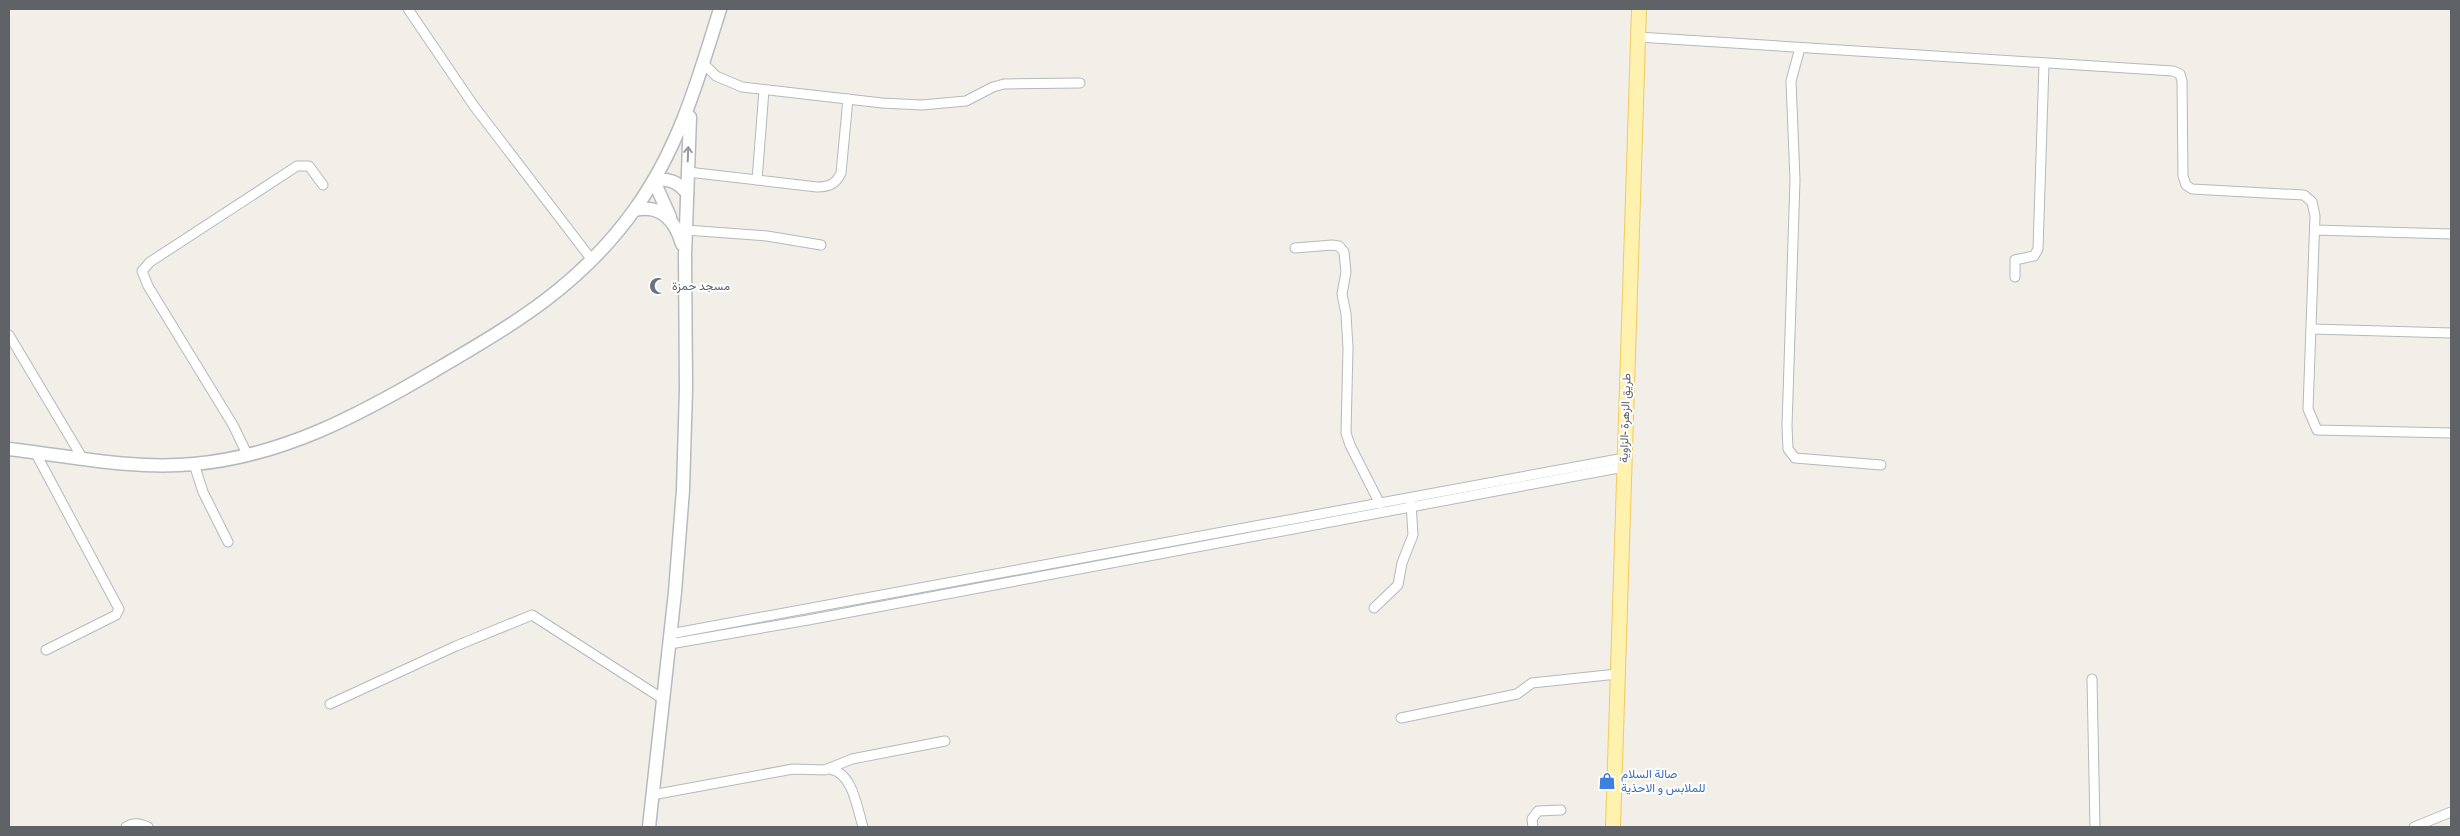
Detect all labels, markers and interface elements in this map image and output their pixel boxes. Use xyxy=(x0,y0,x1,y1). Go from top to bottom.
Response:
one-way arrow xyxy=(684,146,693,162)
mosque icon: مسجد حمزة xyxy=(648,276,668,296)
place label: مسجد حمزة xyxy=(672,278,730,294)
street label: طريق الزهرة -الزاوية xyxy=(1615,373,1635,463)
place label: صالة السلام للملابس و الاحذية xyxy=(1621,766,1706,796)
shop icon: صالة السلام للملابس و الاحذية xyxy=(1597,771,1617,791)

